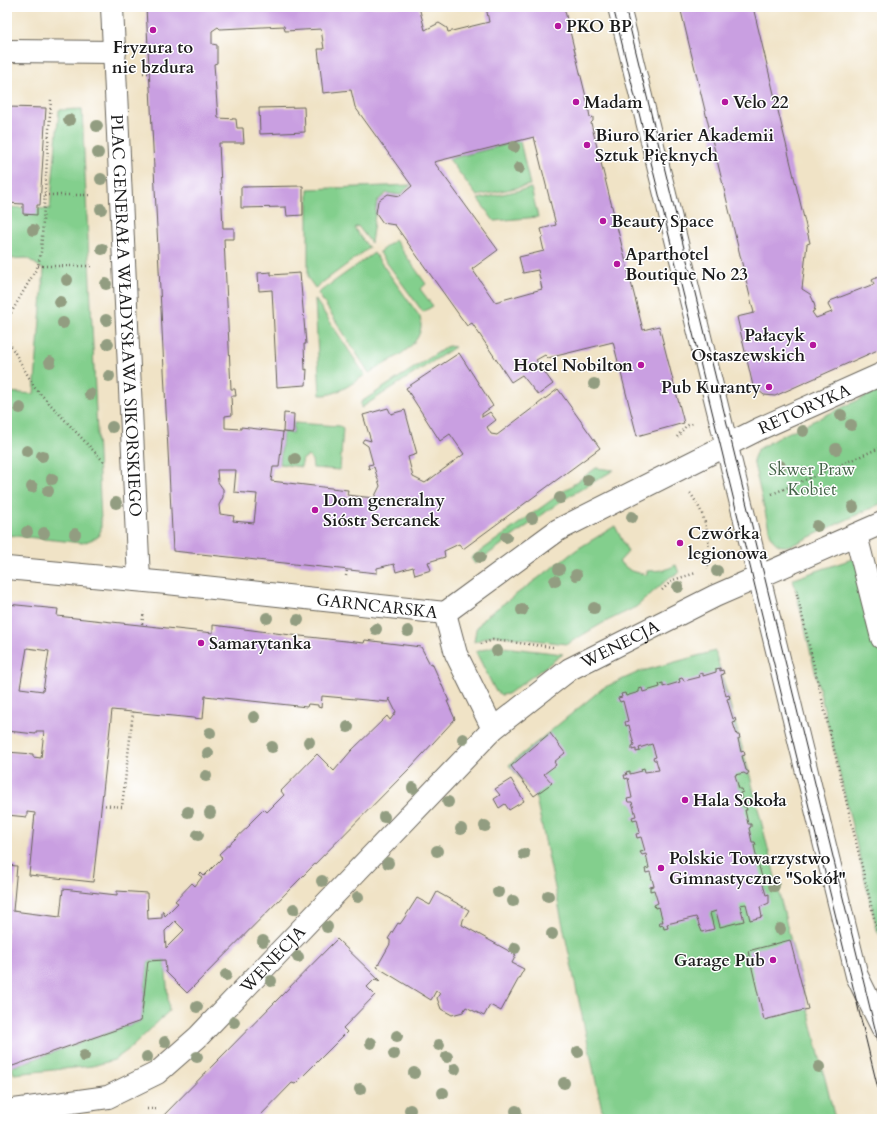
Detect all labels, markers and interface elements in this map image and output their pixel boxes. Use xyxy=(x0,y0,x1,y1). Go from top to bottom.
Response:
place label: PKO BP xyxy=(566,15,632,38)
marker: PKO BP xyxy=(553,21,563,31)
marker: Fryzura to nie bzdura xyxy=(148,25,158,35)
place label: Fryzura to nie bzdura xyxy=(112,36,195,79)
place label: Madam xyxy=(584,91,643,114)
place label: Velo 22 xyxy=(733,91,789,114)
marker: Madam xyxy=(571,97,581,107)
marker: Velo 22 xyxy=(720,97,730,107)
street label: PLAC GENERAŁA WŁADYSŁAWA SIKORSKIEGO xyxy=(105,114,147,518)
place label: Biuro Karier Akademii Sztuk Pięknych xyxy=(595,124,774,167)
marker: Biuro Karier Akademii Sztuk Pięknych xyxy=(582,140,592,150)
place label: Beauty Space xyxy=(611,210,714,233)
marker: Beauty Space xyxy=(598,216,608,226)
place label: Aparthotel Boutique No 23 xyxy=(625,243,748,286)
marker: Aparthotel Boutique No 23 xyxy=(612,259,622,269)
place label: Pałacyk Ostaszewskich xyxy=(691,324,805,367)
marker: Pałacyk Ostaszewskich xyxy=(808,340,818,350)
place label: Hotel Nobilton xyxy=(513,354,633,377)
marker: Hotel Nobilton xyxy=(636,360,646,370)
place label: Pub Kuranty xyxy=(661,376,761,399)
street label: RETORYKA xyxy=(755,378,855,440)
marker: Pub Kuranty xyxy=(764,382,774,392)
park label: Skwer Praw Kobiet xyxy=(769,458,856,501)
place label: Dom generalny Sióstr Sercanek xyxy=(323,489,445,532)
marker: Dom generalny Sióstr Sercanek xyxy=(310,505,320,515)
place label: Czwórka legionowa xyxy=(688,522,768,565)
marker: Czwórka legionowa xyxy=(675,538,685,548)
street label: GARNCARSKA xyxy=(315,588,440,624)
street label: WENECJA xyxy=(576,615,664,674)
place label: Samarytanka xyxy=(209,632,312,655)
marker: Samarytanka xyxy=(196,638,206,648)
place label: Hala Sokoła xyxy=(693,789,787,812)
marker: Hala Sokoła xyxy=(680,795,690,805)
place label: Polskie Towarzystwo Gimnastyczne "Sokół" xyxy=(669,847,846,890)
marker: Polskie Towarzystwo Gimnastyczne "Sokół" xyxy=(656,863,666,873)
street label: WENECJA xyxy=(235,920,311,999)
place label: Garage Pub xyxy=(674,949,765,972)
marker: Garage Pub xyxy=(768,955,778,965)

